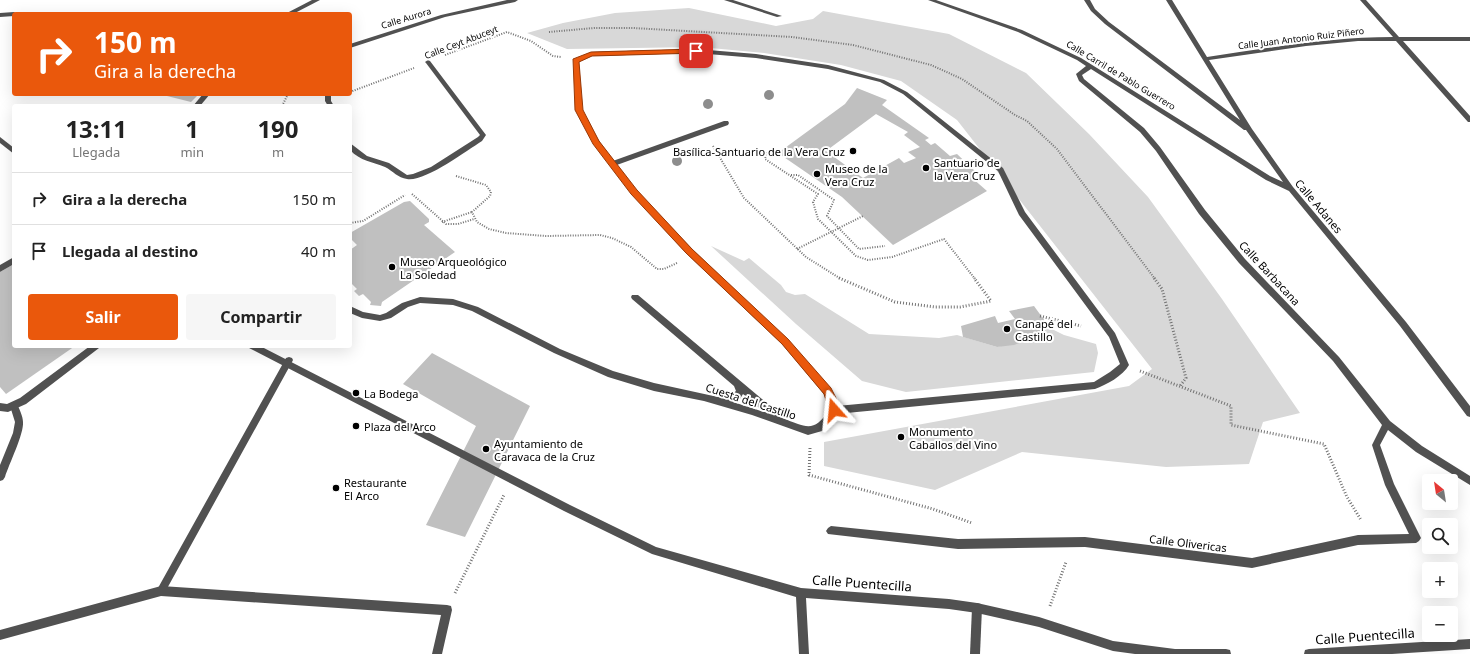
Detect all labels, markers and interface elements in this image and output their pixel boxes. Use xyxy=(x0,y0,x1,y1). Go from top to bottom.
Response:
street label: Calle Aurora xyxy=(379,4,433,32)
street label: Calle Ceyt Abuceyt xyxy=(423,22,500,62)
text: 150 m xyxy=(94,23,177,61)
street label: Calle Juan Antonio Ruiz Piñero xyxy=(1237,24,1365,52)
icon: right xyxy=(28,28,80,80)
pin xyxy=(679,34,713,68)
street label: Calle Carril de Pablo Guerrero xyxy=(1064,37,1178,113)
icon: arrive xyxy=(685,40,707,62)
text: Gira a la derecha xyxy=(94,59,236,83)
text: 13:11 xyxy=(65,112,127,145)
text: 1 xyxy=(185,112,199,145)
text: 190 xyxy=(257,112,299,145)
text: Llegada xyxy=(72,143,120,161)
text: min xyxy=(180,143,204,161)
text: m xyxy=(272,143,284,161)
place label: Basílica-Santuario de la Vera Cruz xyxy=(673,144,845,159)
marker: Basílica-Santuario de la Vera Cruz xyxy=(848,146,858,156)
place label: Santuario de la Vera Cruz xyxy=(934,155,1000,183)
place label: Museo de la Vera Cruz xyxy=(825,161,888,189)
marker: Santuario de la Vera Cruz xyxy=(921,163,931,173)
marker: Museo de la Vera Cruz xyxy=(812,169,822,179)
street label: Calle Adanes xyxy=(1292,176,1346,236)
icon: right xyxy=(28,188,50,210)
text: Gira a la derecha xyxy=(62,189,187,209)
text: 150 m xyxy=(292,189,336,209)
street label: Calle Barbacana xyxy=(1236,237,1304,309)
icon: arrive xyxy=(28,240,50,262)
text: Llegada al destino xyxy=(62,241,198,261)
text: 40 m xyxy=(301,241,336,261)
place label: Museo Arqueológico La Soledad xyxy=(400,254,507,282)
marker: Museo Arqueológico La Soledad xyxy=(387,262,397,272)
button: Salir xyxy=(28,294,178,340)
button: Compartir xyxy=(186,294,336,340)
place label: Canapé del Castillo xyxy=(1015,316,1073,344)
marker: Canapé del Castillo xyxy=(1002,324,1012,334)
street label: Cuesta del Castillo xyxy=(704,379,799,423)
place label: La Bodega xyxy=(364,386,419,401)
marker: La Bodega xyxy=(351,388,361,398)
position arrow xyxy=(813,389,855,431)
place label: Plaza del Arco xyxy=(364,419,436,434)
marker: Plaza del Arco xyxy=(351,421,361,431)
place label: Monumento Caballos del Vino xyxy=(909,424,997,452)
marker: Monumento Caballos del Vino xyxy=(896,432,906,442)
place label: Ayuntamiento de Caravaca de la Cruz xyxy=(494,436,595,464)
marker: Ayuntamiento de Caravaca de la Cruz xyxy=(481,444,491,454)
north arrow xyxy=(1422,474,1458,510)
map controls xyxy=(1422,474,1458,642)
place label: Restaurante El Arco xyxy=(344,475,407,503)
marker: Restaurante El Arco xyxy=(331,483,341,493)
button: search xyxy=(1422,518,1458,554)
street label: Calle Olivericas xyxy=(1148,531,1228,555)
button: + xyxy=(1422,562,1458,598)
street label: Calle Puentecilla xyxy=(812,571,912,595)
button: − xyxy=(1422,606,1458,642)
street label: Calle Puentecilla xyxy=(1315,624,1415,648)

